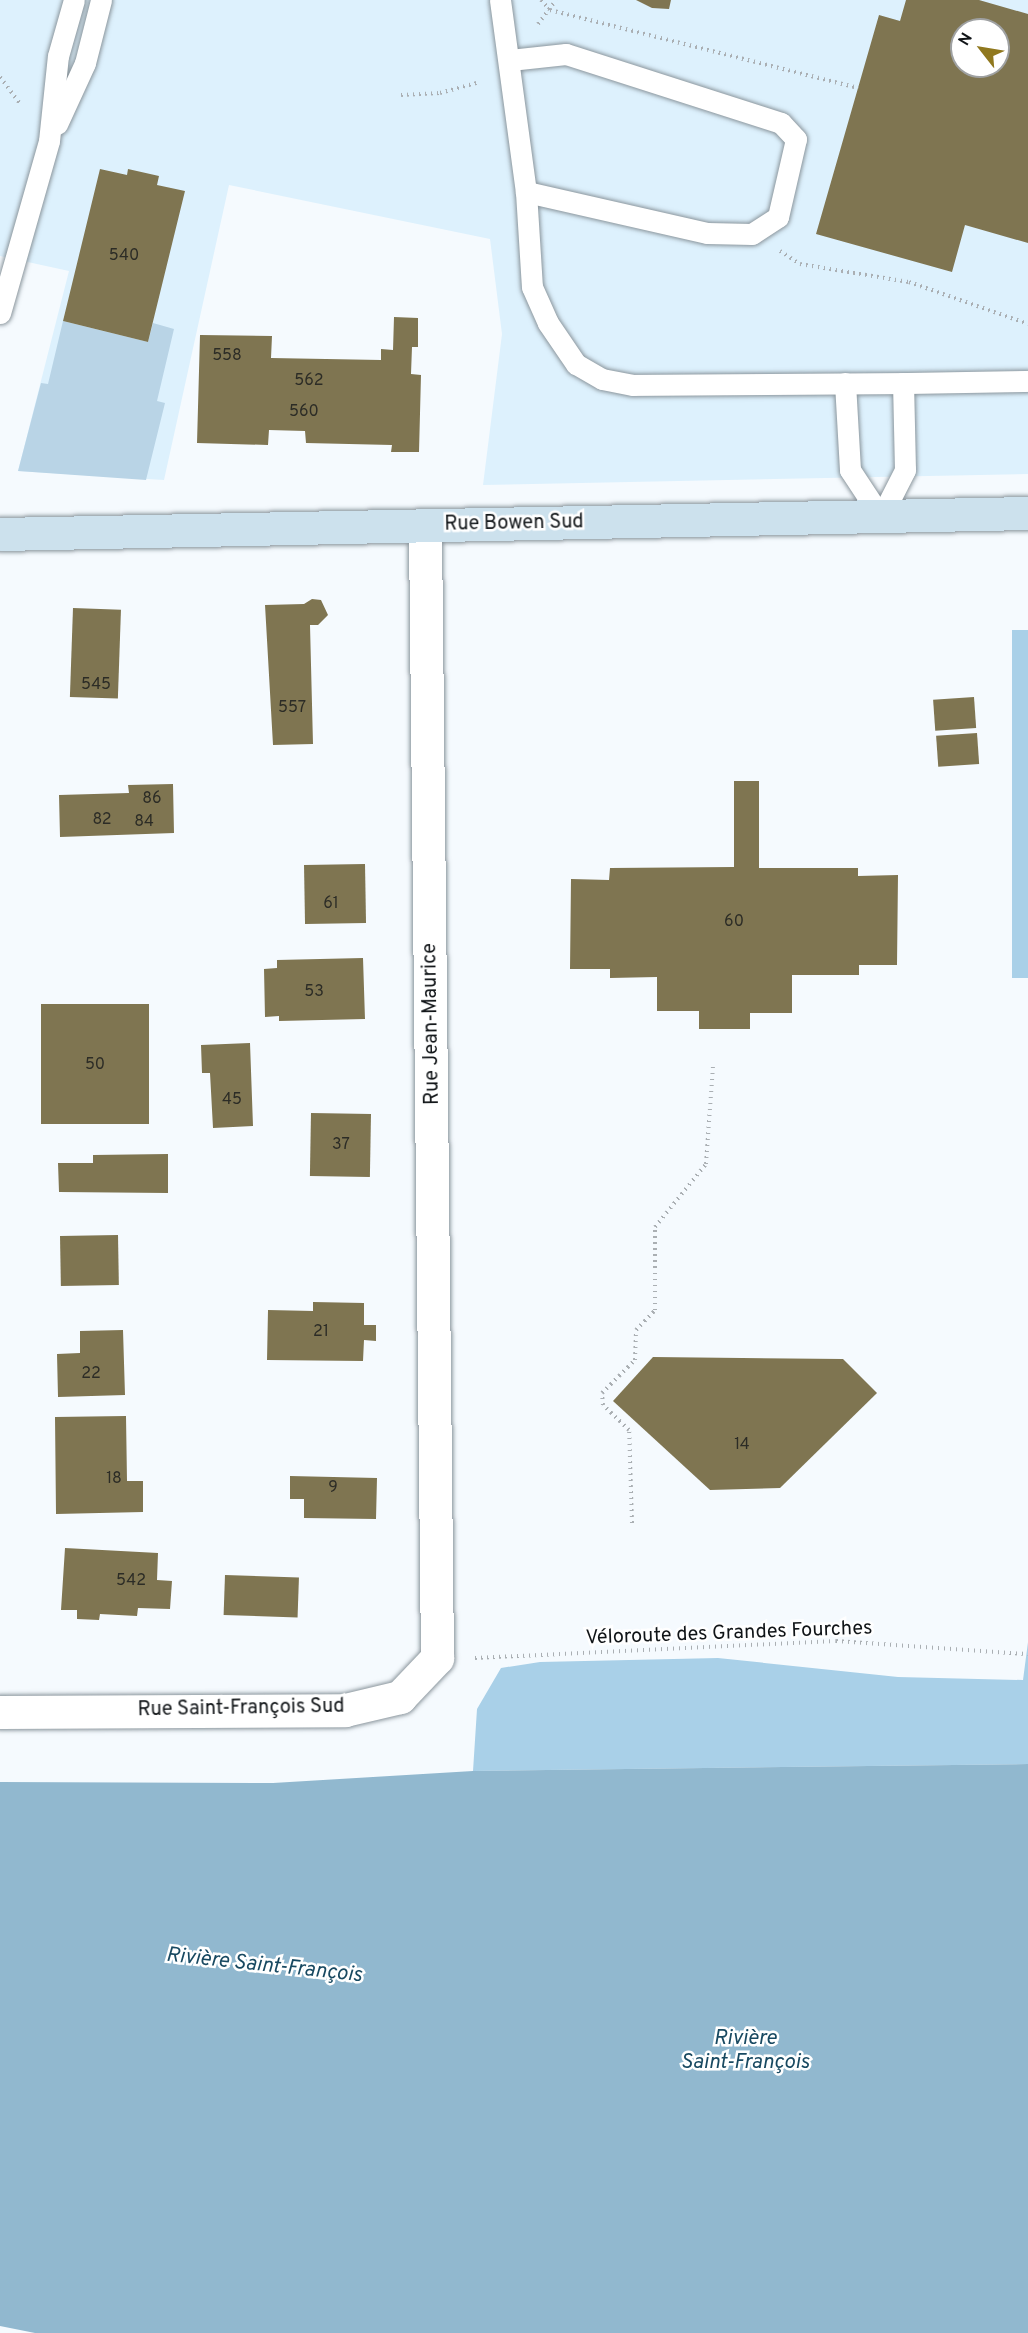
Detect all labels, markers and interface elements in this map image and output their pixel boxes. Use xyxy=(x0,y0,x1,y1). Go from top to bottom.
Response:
north arrow xyxy=(950,18,1010,78)
text: N xyxy=(955,30,978,50)
house number: 540 xyxy=(109,246,139,266)
house number: 558 xyxy=(212,346,242,366)
house number: 562 xyxy=(294,371,324,391)
house number: 560 xyxy=(289,402,319,422)
street label: Rue Bowen Sud xyxy=(444,511,584,537)
house number: 545 xyxy=(81,675,111,695)
house number: 557 xyxy=(278,698,306,718)
house number: 86 xyxy=(142,789,162,809)
house number: 82 xyxy=(92,810,112,830)
house number: 84 xyxy=(134,812,154,832)
house number: 61 xyxy=(323,894,339,914)
house number: 60 xyxy=(724,912,744,932)
street label: Rue Jean-Maurice xyxy=(419,943,445,1105)
house number: 53 xyxy=(304,982,324,1002)
house number: 50 xyxy=(85,1055,105,1075)
house number: 45 xyxy=(222,1090,242,1110)
house number: 37 xyxy=(332,1135,350,1155)
house number: 21 xyxy=(313,1322,329,1342)
house number: 22 xyxy=(81,1364,101,1384)
house number: 14 xyxy=(734,1435,750,1455)
house number: 18 xyxy=(106,1469,122,1489)
house number: 9 xyxy=(328,1478,338,1498)
house number: 542 xyxy=(116,1571,146,1591)
street label: Véloroute des Grandes Fourches xyxy=(585,1617,873,1651)
street label: Rue Saint-François Sud xyxy=(137,1695,345,1723)
water label: Rivière Saint-François xyxy=(165,1943,363,1989)
water label: Rivière Saint-François xyxy=(680,2026,810,2076)

